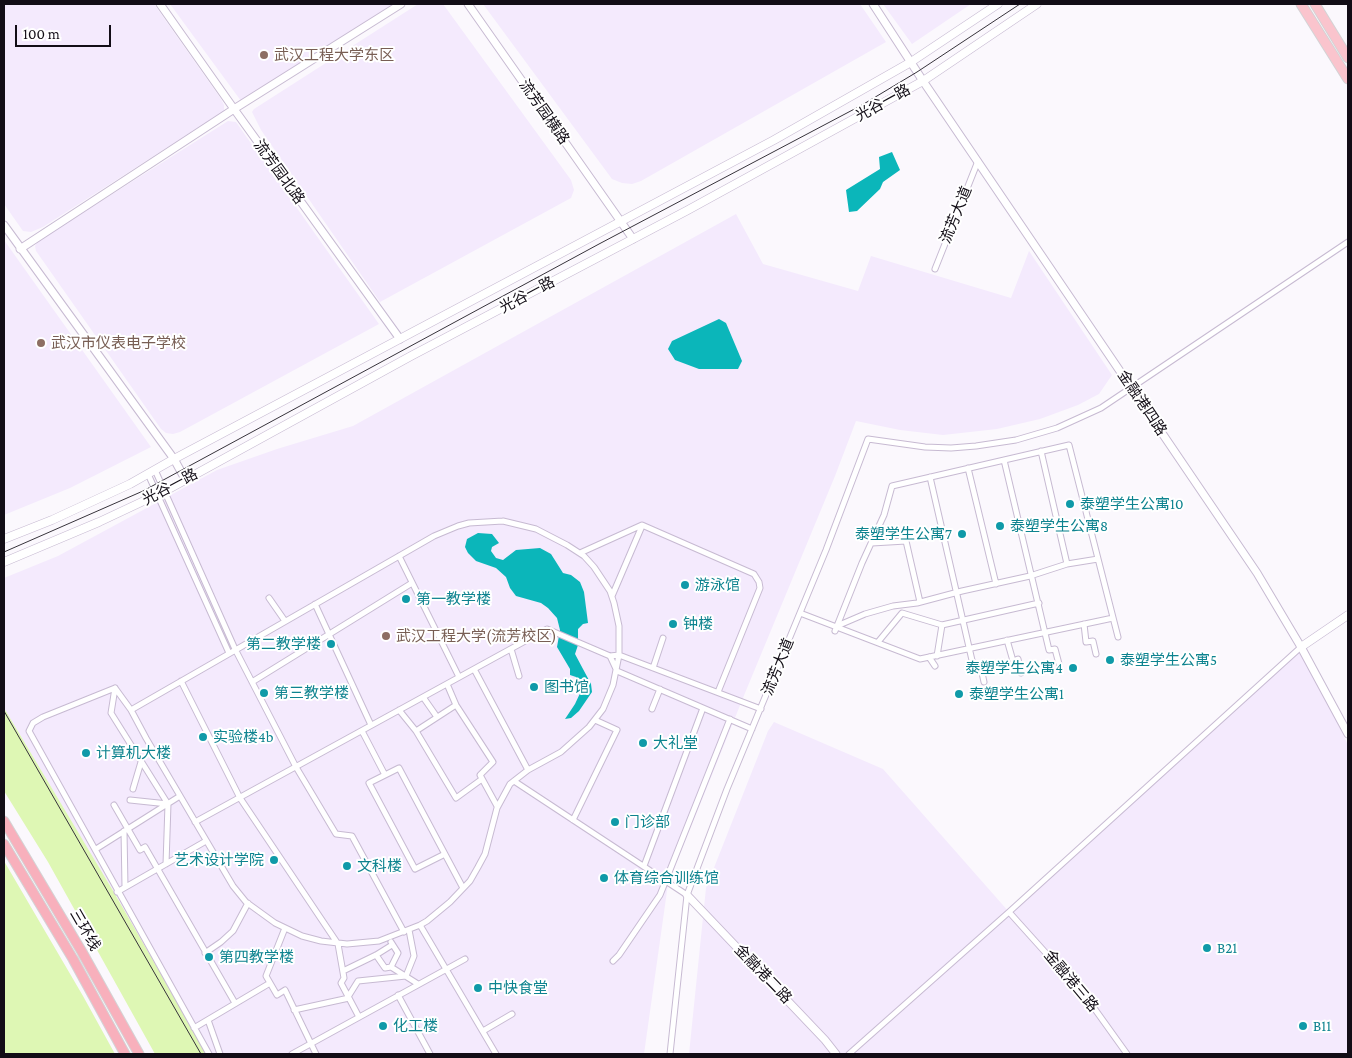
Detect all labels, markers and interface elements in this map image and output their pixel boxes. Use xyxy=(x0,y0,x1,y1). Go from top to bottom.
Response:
scale bar xyxy=(18,15,114,47)
text: 100 m xyxy=(23,26,60,42)
place label: 武汉工程大学东区 xyxy=(274,46,394,64)
marker: 武汉工程大学东区 xyxy=(258,49,270,61)
street label: 流芳园横路 xyxy=(515,76,573,148)
street label: 光谷一路 xyxy=(852,81,914,125)
street label: 流芳园北路 xyxy=(250,136,308,208)
street label: 流芳大道 xyxy=(936,184,976,246)
street label: 光谷一路 xyxy=(496,273,558,317)
place label: 武汉市仪表电子学校 xyxy=(51,334,186,352)
marker: 武汉市仪表电子学校 xyxy=(35,337,47,349)
street label: 金融港四路 xyxy=(1114,367,1170,439)
street label: 光谷一路 xyxy=(139,465,201,509)
place label: 泰塑学生公寓10 xyxy=(1080,495,1183,513)
marker: 泰塑学生公寓10 xyxy=(1064,498,1076,510)
place label: 泰塑学生公寓8 xyxy=(1010,517,1108,535)
marker: 泰塑学生公寓8 xyxy=(994,520,1006,532)
place label: 泰塑学生公寓7 xyxy=(855,525,952,543)
marker: 泰塑学生公寓7 xyxy=(956,528,968,540)
place label: 游泳馆 xyxy=(695,576,740,594)
marker: 游泳馆 xyxy=(679,579,691,591)
place label: 第一教学楼 xyxy=(416,590,491,608)
marker: 第一教学楼 xyxy=(400,593,412,605)
place label: 钟楼 xyxy=(683,615,713,633)
marker: 钟楼 xyxy=(667,618,679,630)
place label: 武汉工程大学(流芳校区) xyxy=(396,627,557,645)
marker: 武汉工程大学(流芳校区) xyxy=(380,630,392,642)
place label: 第二教学楼 xyxy=(246,635,321,653)
street label: 流芳大道 xyxy=(758,636,798,698)
marker: 第二教学楼 xyxy=(325,638,337,650)
place label: 泰塑学生公寓5 xyxy=(1120,651,1217,669)
marker: 泰塑学生公寓5 xyxy=(1104,654,1116,666)
place label: 泰塑学生公寓4 xyxy=(965,659,1063,677)
marker: 泰塑学生公寓4 xyxy=(1067,662,1079,674)
place label: 图书馆 xyxy=(544,678,589,696)
marker: 图书馆 xyxy=(528,681,540,693)
place label: 第三教学楼 xyxy=(274,684,349,702)
place label: 泰塑学生公寓1 xyxy=(969,685,1064,703)
marker: 第三教学楼 xyxy=(258,687,270,699)
marker: 泰塑学生公寓1 xyxy=(953,688,965,700)
place label: 实验楼4b xyxy=(213,728,273,746)
marker: 实验楼4b xyxy=(197,731,209,743)
place label: 大礼堂 xyxy=(653,734,698,752)
marker: 大礼堂 xyxy=(637,737,649,749)
place label: 计算机大楼 xyxy=(96,744,171,762)
marker: 计算机大楼 xyxy=(80,747,92,759)
place label: 门诊部 xyxy=(625,813,670,831)
marker: 门诊部 xyxy=(609,816,621,828)
place label: 艺术设计学院 xyxy=(174,851,264,869)
marker: 艺术设计学院 xyxy=(268,854,280,866)
place label: 文科楼 xyxy=(357,857,402,875)
marker: 文科楼 xyxy=(341,860,353,872)
place label: 体育综合训练馆 xyxy=(614,869,719,887)
marker: 体育综合训练馆 xyxy=(598,872,610,884)
street label: 三环线 xyxy=(66,906,104,954)
place label: B21 xyxy=(1217,939,1237,957)
street label: 金融港二路 xyxy=(730,941,796,1007)
marker: B21 xyxy=(1201,942,1213,954)
street label: 金融港三路 xyxy=(1040,946,1102,1016)
place label: 第四教学楼 xyxy=(219,948,294,966)
marker: 第四教学楼 xyxy=(203,951,215,963)
place label: 中快食堂 xyxy=(488,979,548,997)
marker: 中快食堂 xyxy=(472,982,484,994)
place label: 化工楼 xyxy=(393,1017,438,1035)
place label: B11 xyxy=(1313,1017,1331,1035)
marker: 化工楼 xyxy=(377,1020,389,1032)
marker: B11 xyxy=(1297,1020,1309,1032)

